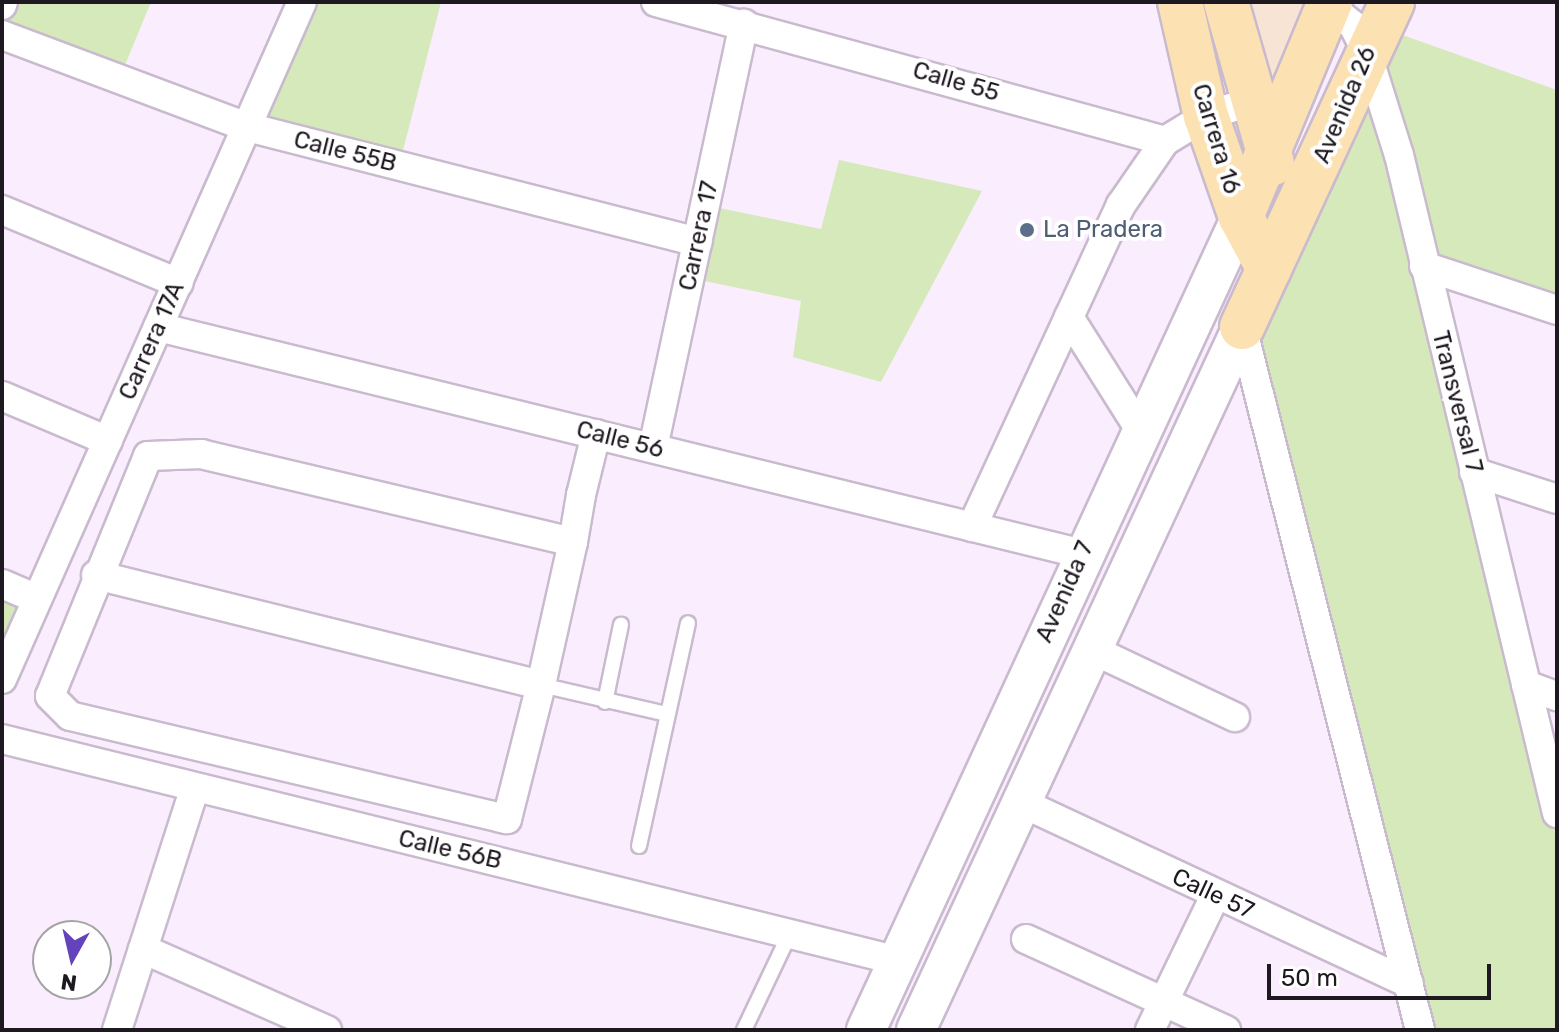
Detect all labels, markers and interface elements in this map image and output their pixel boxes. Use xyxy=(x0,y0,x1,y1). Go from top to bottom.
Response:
street label: Avenida 26 xyxy=(1308,42,1382,168)
street label: Calle 55 xyxy=(909,56,1003,108)
street label: Carrera 16 xyxy=(1186,81,1246,197)
street label: Calle 55B xyxy=(291,125,399,179)
street label: Carrera 17 xyxy=(673,179,725,293)
place label: La Pradera xyxy=(1043,216,1163,244)
marker: La Pradera xyxy=(1018,221,1036,239)
street label: Carrera 17A xyxy=(113,277,191,405)
street label: Transversal 7 xyxy=(1425,328,1489,476)
street label: Calle 56 xyxy=(573,415,667,465)
street label: Avenida 7 xyxy=(1030,537,1100,647)
street label: Calle 56B xyxy=(396,824,504,876)
street label: Calle 57 xyxy=(1168,863,1258,925)
north arrow xyxy=(32,920,112,1000)
scale bar xyxy=(1271,948,1495,998)
text: 50 m xyxy=(1281,964,1338,992)
text: N xyxy=(59,968,79,997)

